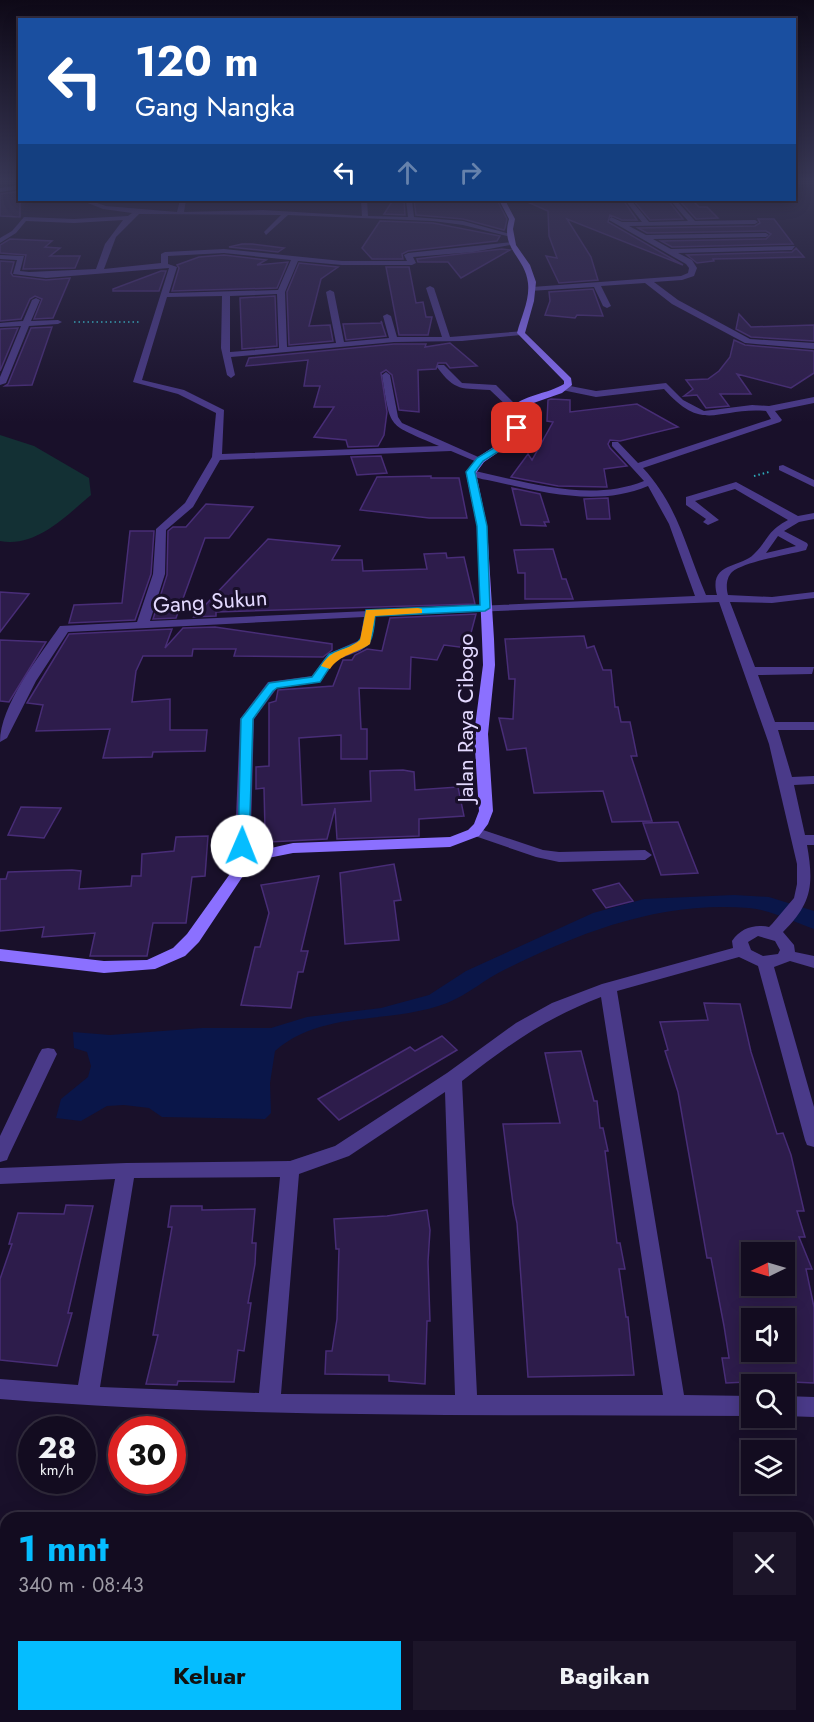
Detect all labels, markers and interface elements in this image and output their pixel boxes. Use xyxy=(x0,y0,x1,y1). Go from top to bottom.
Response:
text: 120 m xyxy=(135,31,259,92)
icon: left xyxy=(36,42,114,120)
text: Gang Nangka xyxy=(135,87,295,126)
icon: left xyxy=(328,156,361,189)
icon: ahead xyxy=(391,156,424,189)
icon: right xyxy=(454,156,487,189)
pin xyxy=(491,402,542,453)
icon: arrive xyxy=(500,411,533,444)
street label: Gang Sukun xyxy=(152,581,268,621)
street label: Jalan Raya Cibogo xyxy=(449,633,481,806)
position arrow xyxy=(210,814,274,878)
north arrow xyxy=(741,1242,795,1296)
map controls xyxy=(741,1242,795,1494)
button: sound xyxy=(741,1308,795,1362)
button: search xyxy=(741,1374,795,1428)
speed limit sign: 30 xyxy=(108,1416,186,1494)
text: 28 xyxy=(38,1426,76,1469)
button: layers xyxy=(741,1440,795,1494)
text: km/h xyxy=(40,1459,74,1481)
text: 1 mnt xyxy=(18,1522,109,1574)
button: close xyxy=(733,1532,796,1595)
text: 340 m · 08:43 xyxy=(18,1571,144,1600)
button: Keluar xyxy=(18,1641,401,1710)
button: Bagikan xyxy=(413,1641,796,1710)

